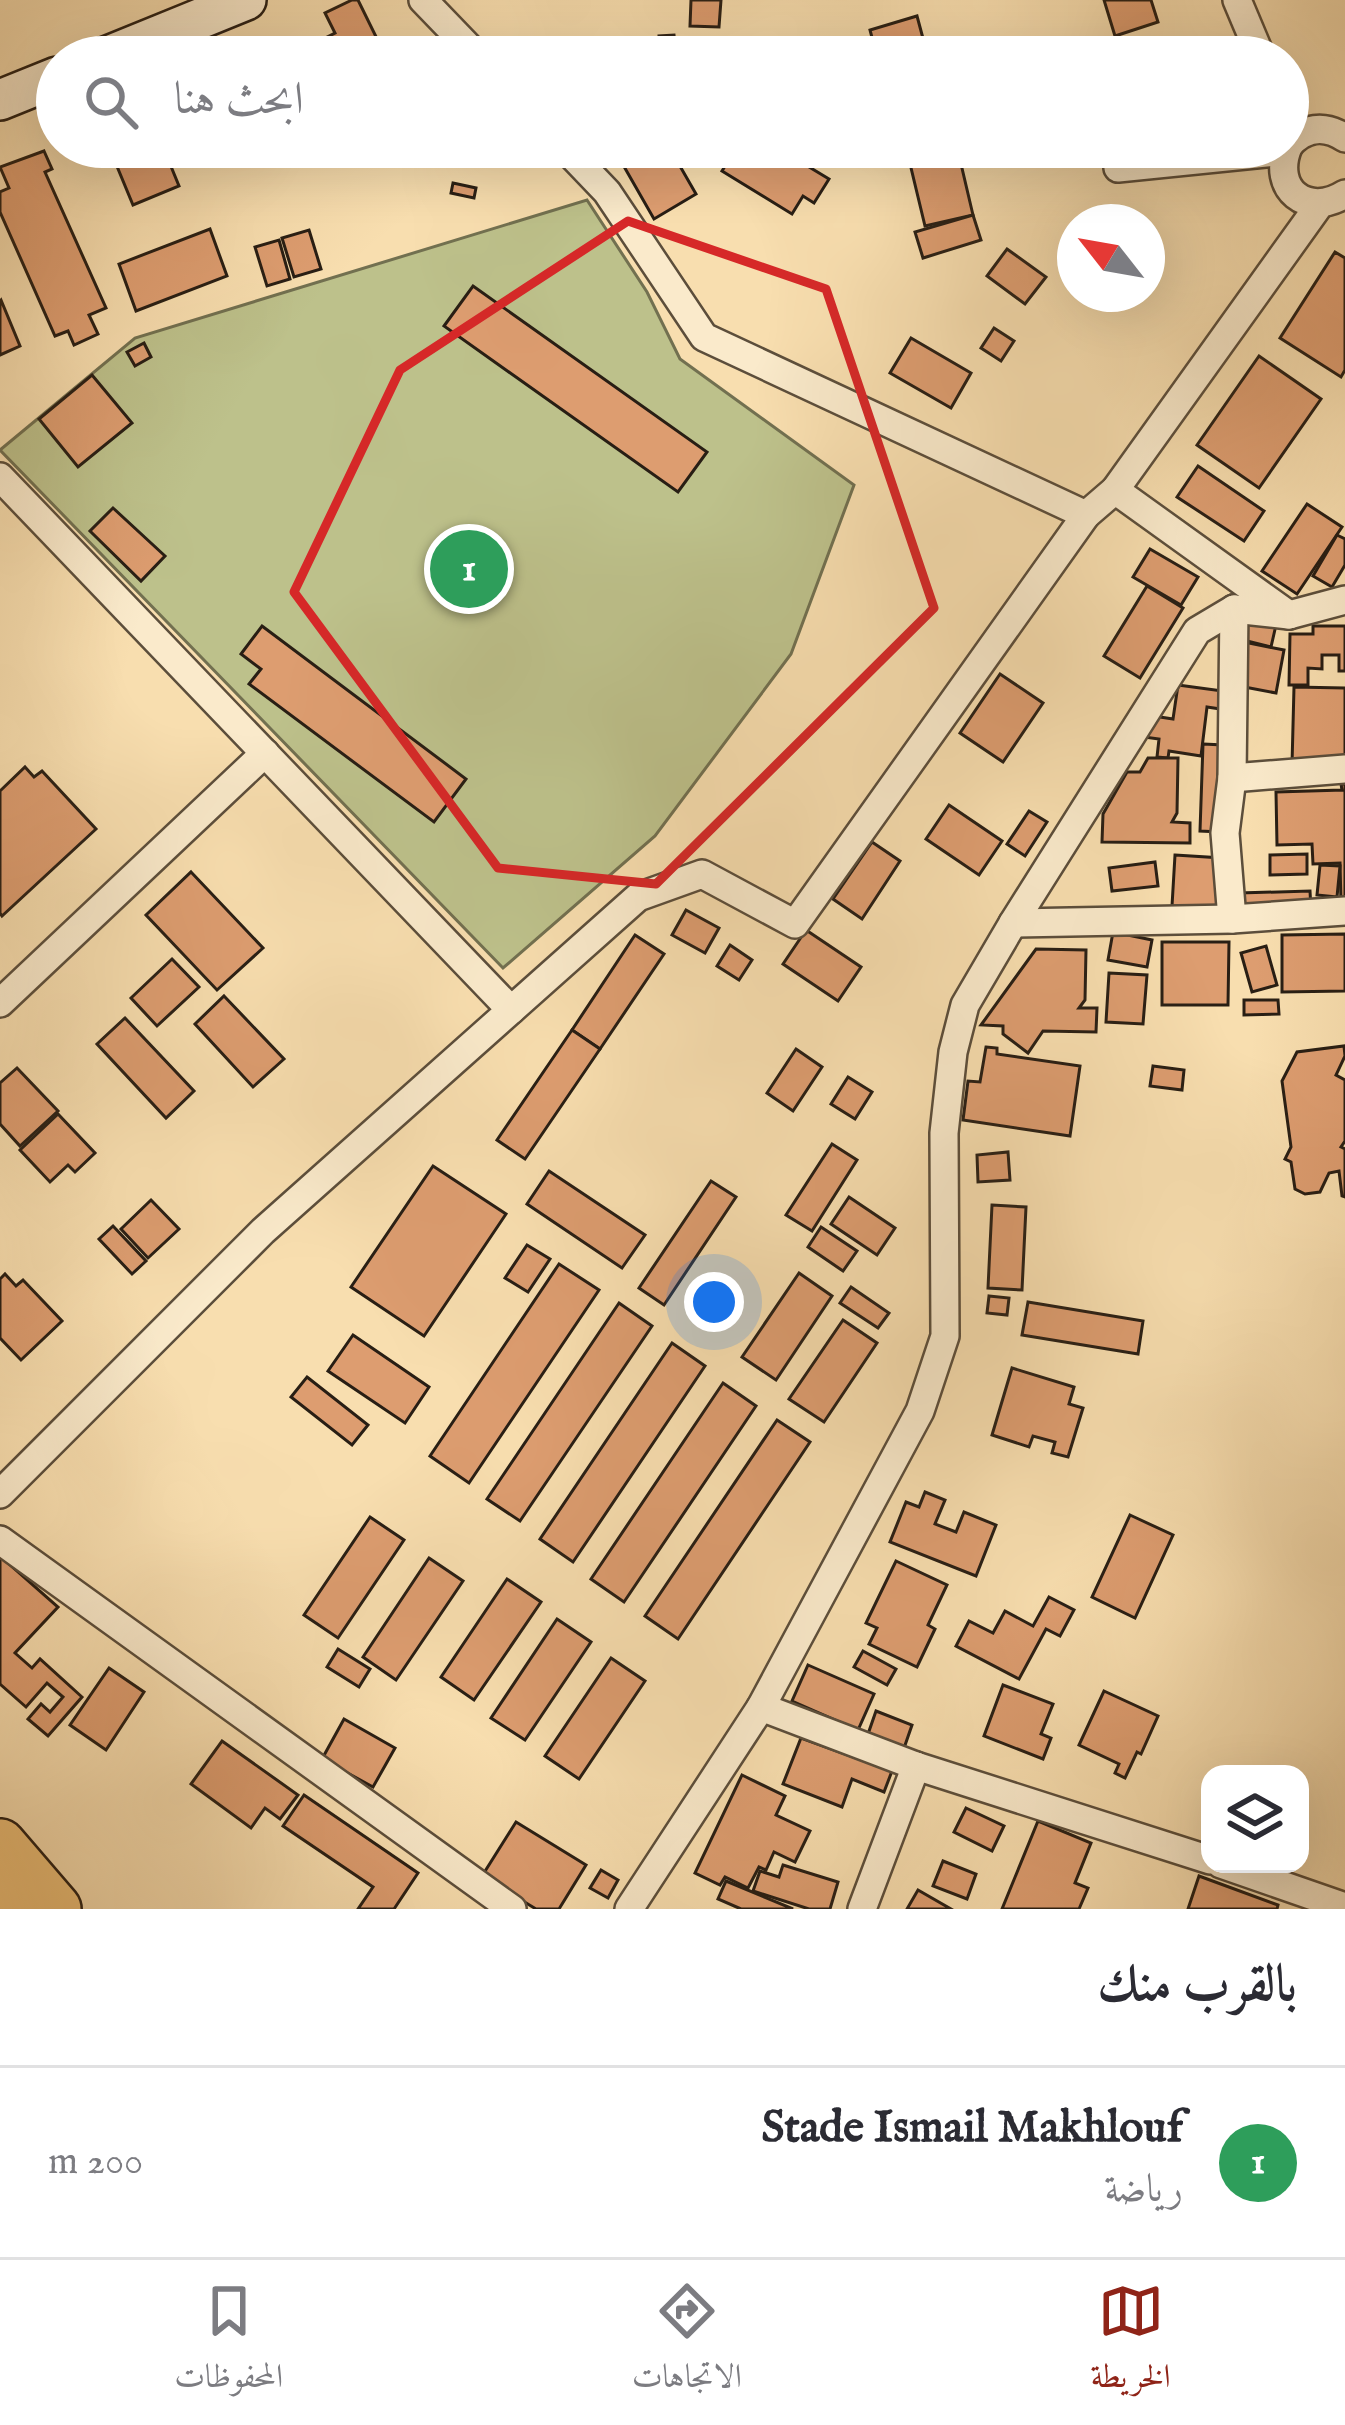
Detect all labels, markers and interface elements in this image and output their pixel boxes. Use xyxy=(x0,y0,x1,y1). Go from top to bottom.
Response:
search box xyxy=(36,36,1309,168)
icon: search xyxy=(78,69,144,135)
text: ابحث هنا xyxy=(174,72,304,129)
north arrow xyxy=(1057,204,1165,312)
pin: 1 xyxy=(430,524,508,614)
your location xyxy=(684,1272,744,1332)
map controls xyxy=(1201,1765,1309,1873)
button: layers xyxy=(1201,1765,1309,1873)
text: بالقرب منك xyxy=(1097,1954,1297,2019)
text: Stade Ismail Makhlouf xyxy=(761,2100,1183,2157)
text: 200 m xyxy=(48,2138,143,2187)
text: 1 xyxy=(1251,2138,1265,2187)
text: رياضة xyxy=(1104,2166,1183,2215)
tab: المحفوظات xyxy=(174,2278,283,2408)
tab: الاتجاهات xyxy=(632,2278,742,2408)
tab: الخريطة xyxy=(1090,2278,1171,2408)

